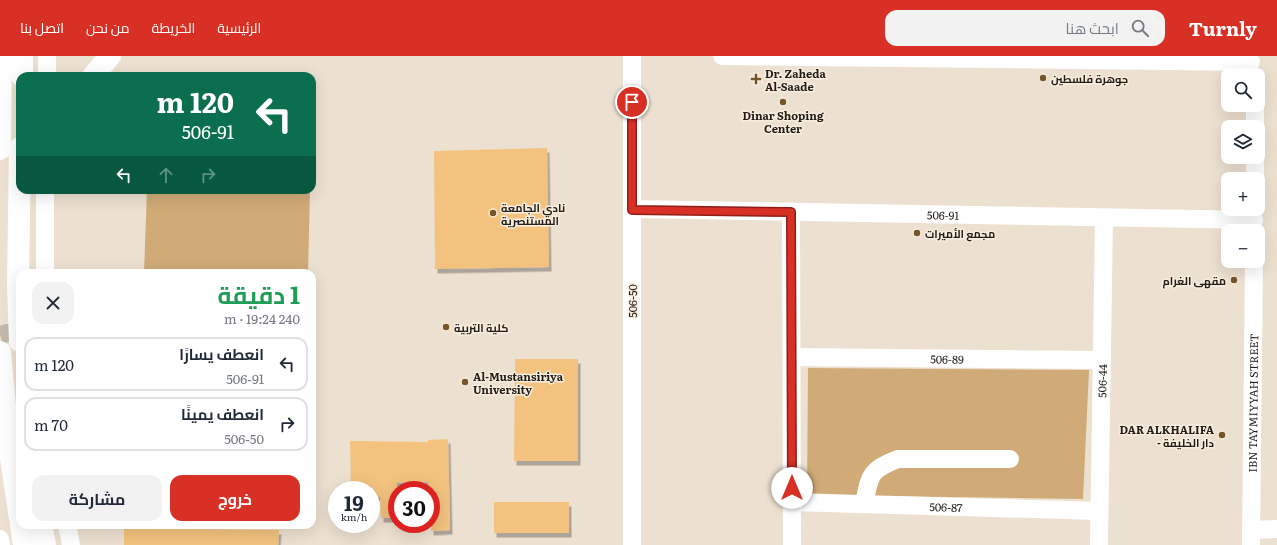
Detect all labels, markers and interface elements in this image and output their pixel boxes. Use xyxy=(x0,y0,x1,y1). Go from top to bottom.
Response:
search box xyxy=(885,10,1165,46)
text: Turnly xyxy=(1189,14,1257,42)
text: ابحث هنا xyxy=(1066,16,1119,39)
text: اتصل بنا xyxy=(20,17,64,37)
text: من نحن xyxy=(86,17,130,37)
text: الخريطة xyxy=(152,17,195,37)
text: الرئيسية xyxy=(217,17,261,37)
icon: search xyxy=(1129,17,1151,39)
place label: Dr. Zaheda Al-Saade xyxy=(765,65,827,94)
map controls xyxy=(1221,68,1265,268)
button: search xyxy=(1221,68,1265,112)
place label: جوهرة فلسطين xyxy=(1051,70,1128,87)
marker: Dr. Zaheda Al-Saade xyxy=(750,73,762,85)
marker: جوهرة فلسطين xyxy=(1038,73,1048,83)
text: 120 m xyxy=(157,80,234,122)
pin xyxy=(615,85,649,119)
icon: left xyxy=(248,88,300,140)
icon: arrive xyxy=(621,91,643,113)
marker: Dinar Shoping Center xyxy=(778,97,788,107)
place label: Dinar Shoping Center xyxy=(742,107,824,136)
text: 506-91 xyxy=(182,118,234,145)
button: layers xyxy=(1221,120,1265,164)
icon: left xyxy=(113,164,135,186)
icon: ahead xyxy=(155,164,177,186)
icon: right xyxy=(197,164,219,186)
button: + xyxy=(1221,172,1265,216)
place label: نادي الجامعة المستنصرية xyxy=(501,199,565,228)
street label: 506-91 xyxy=(927,206,960,223)
marker: نادي الجامعة المستنصرية xyxy=(488,208,498,218)
button: − xyxy=(1221,224,1265,268)
place label: مجمع الأميرات xyxy=(925,225,995,242)
marker: مجمع الأميرات xyxy=(912,228,922,238)
place label: مقهى الغرام xyxy=(1162,272,1226,289)
marker: مقهى الغرام xyxy=(1229,275,1239,285)
text: 1 دقيقة xyxy=(217,276,300,311)
button: close xyxy=(32,282,74,324)
street label: 506-50 xyxy=(624,284,640,318)
text: 240 m · 19:24 xyxy=(224,309,300,328)
place label: كلية التربية xyxy=(454,319,508,335)
marker: كلية التربية xyxy=(441,322,451,332)
street label: IBN TAYMIYYAH STREET xyxy=(1244,334,1261,472)
text: انعطف يسارًا xyxy=(179,342,264,365)
street label: 506-89 xyxy=(930,350,964,367)
text: 120 m xyxy=(34,353,74,376)
icon: left xyxy=(276,353,298,375)
street label: 506-44 xyxy=(1093,364,1110,398)
place label: Al-Mustansiriya University xyxy=(473,368,564,397)
text: 506-91 xyxy=(226,369,264,388)
marker: Al-Mustansiriya University xyxy=(460,377,470,387)
text: انعطف يمينًا xyxy=(181,402,264,425)
text: 70 m xyxy=(34,413,68,436)
icon: right xyxy=(276,413,298,435)
place label: DAR ALKHALIFA - دار الخليفة xyxy=(1120,421,1215,450)
text: 506-50 xyxy=(224,429,264,448)
marker: DAR ALKHALIFA - دار الخليفة xyxy=(1217,430,1227,440)
position arrow xyxy=(771,467,813,509)
button: مشاركة xyxy=(32,475,162,521)
button: خروج xyxy=(170,475,300,521)
speed limit sign: 30 xyxy=(388,481,440,533)
text: 19 xyxy=(344,487,364,517)
street label: 506-87 xyxy=(929,498,963,515)
text: km/h xyxy=(341,509,367,524)

